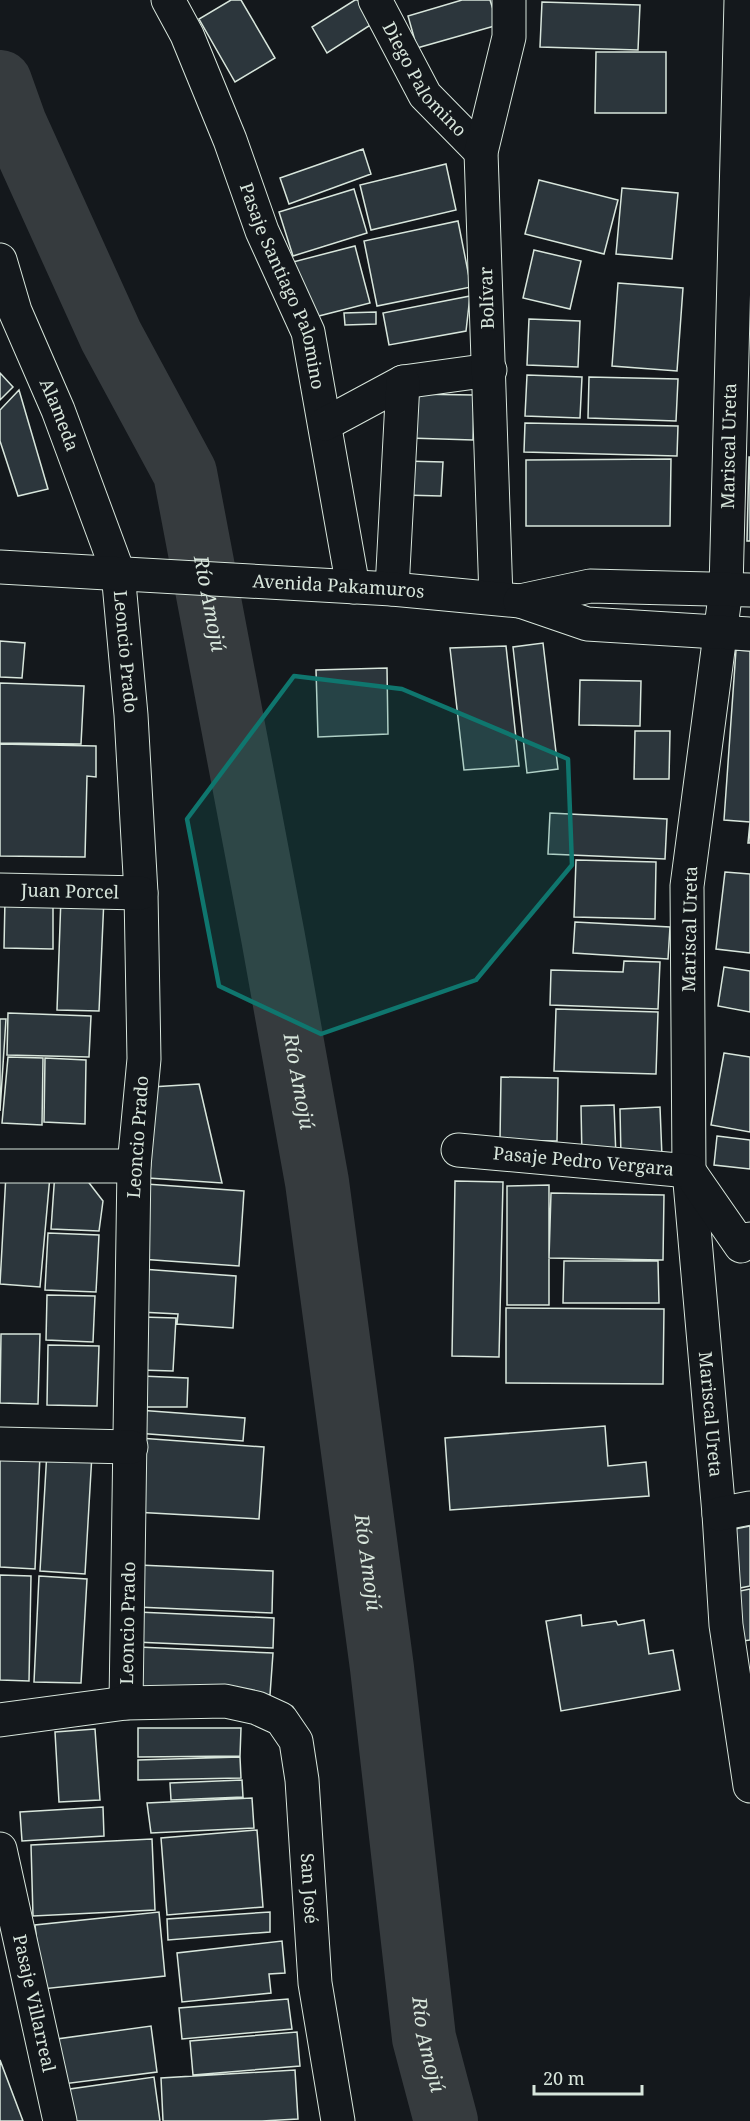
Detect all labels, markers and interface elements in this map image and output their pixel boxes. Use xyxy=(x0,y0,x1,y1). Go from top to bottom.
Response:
street label: Diego Palomino xyxy=(378,17,472,141)
street label: Pasaje Santiago Palomino xyxy=(235,179,331,391)
street label: Bolívar xyxy=(473,266,499,330)
street label: Alameda xyxy=(35,374,85,454)
street label: Mariscal Ureta xyxy=(715,383,741,509)
water label: Río Amojú xyxy=(188,552,233,654)
street label: Avenida Pakamuros xyxy=(252,568,426,603)
street label: Leoncio Prado xyxy=(109,589,144,714)
street label: Mariscal Ureta xyxy=(676,866,702,992)
street label: Juan Porcel xyxy=(20,877,120,904)
water label: Río Amojú xyxy=(277,1030,321,1132)
street label: Leoncio Prado xyxy=(121,1075,153,1199)
street label: Pasaje Pedro Vergara xyxy=(492,1140,675,1181)
street label: Mariscal Ureta xyxy=(694,1350,729,1478)
water label: Río Amojú xyxy=(348,1511,388,1612)
street label: Leoncio Prado xyxy=(114,1561,140,1685)
street label: San José xyxy=(296,1852,324,1924)
street label: Pasaje Villarreal xyxy=(8,1932,62,2075)
water label: Río Amojú xyxy=(406,1994,452,2095)
scale bar xyxy=(534,2058,642,2096)
text: 20 m xyxy=(543,2066,585,2090)

